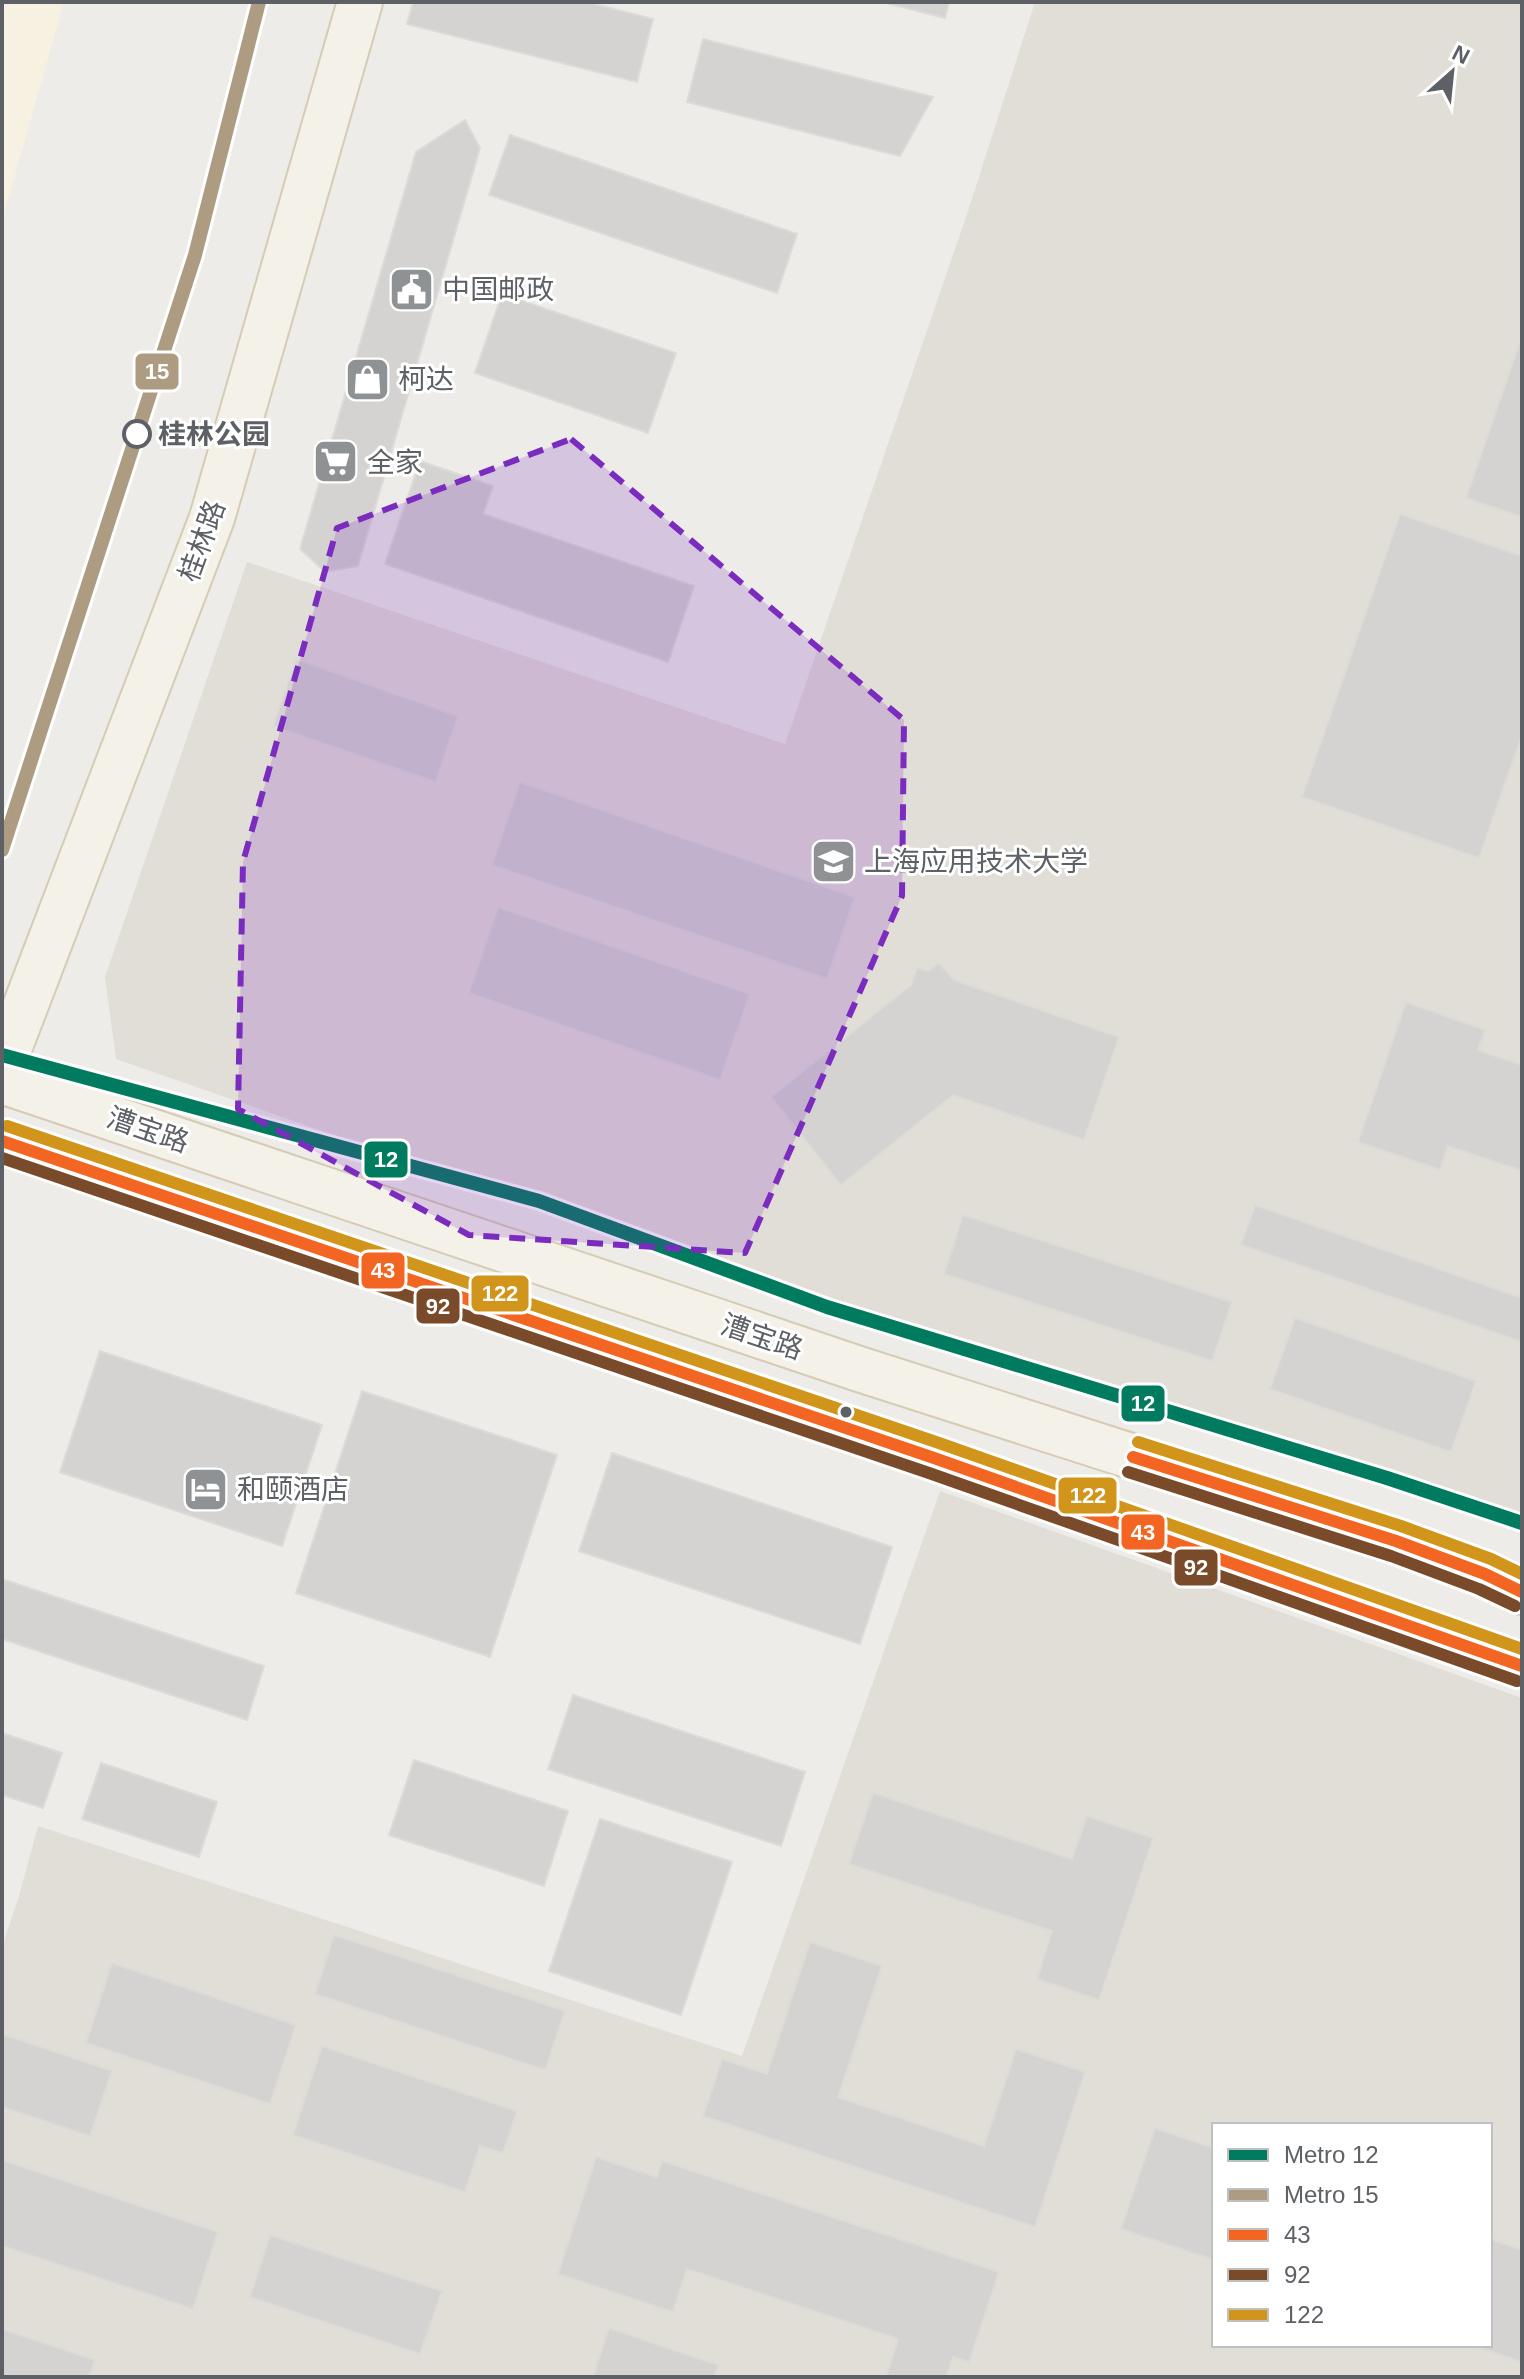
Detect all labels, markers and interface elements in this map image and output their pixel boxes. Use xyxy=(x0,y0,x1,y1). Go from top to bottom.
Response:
north arrow xyxy=(1412,32,1492,112)
text: N xyxy=(1448,40,1474,69)
public building icon: 中国邮政 xyxy=(387,265,435,313)
place label: 中国邮政 xyxy=(442,274,554,305)
line badge: 15 xyxy=(134,352,180,391)
shop icon: 柯达 xyxy=(343,355,391,403)
text: 15 xyxy=(145,359,169,384)
place label: 柯达 xyxy=(398,364,454,395)
place label: 桂林公园 xyxy=(158,419,270,450)
marker: 桂林公园 xyxy=(123,420,151,448)
supermarket icon: 全家 xyxy=(312,438,360,486)
place label: 全家 xyxy=(367,447,423,478)
street label: 桂林路 xyxy=(173,496,231,586)
school or university icon: 上海应用技术大学 xyxy=(809,837,857,885)
place label: 上海应用技术大学 xyxy=(864,846,1088,877)
street label: 漕宝路 xyxy=(103,1102,193,1158)
line badge: 12 xyxy=(363,1140,409,1179)
text: 12 xyxy=(374,1147,398,1172)
line badge: 43 xyxy=(360,1251,406,1290)
text: 43 xyxy=(371,1258,395,1283)
line badge: 122 xyxy=(470,1274,530,1313)
text: 122 xyxy=(482,1281,518,1306)
line badge: 92 xyxy=(415,1287,461,1325)
text: 92 xyxy=(426,1294,450,1319)
street label: 漕宝路 xyxy=(717,1309,807,1365)
line badge: 12 xyxy=(1120,1384,1166,1423)
text: 12 xyxy=(1131,1391,1155,1416)
unlabelled marker xyxy=(838,1404,854,1420)
hotel icon: 和颐酒店 xyxy=(182,1465,230,1513)
place label: 和颐酒店 xyxy=(237,1474,349,1505)
line badge: 122 xyxy=(1057,1476,1118,1515)
text: 122 xyxy=(1070,1483,1106,1508)
line badge: 43 xyxy=(1120,1513,1166,1551)
text: 43 xyxy=(1131,1520,1155,1545)
line badge: 92 xyxy=(1173,1548,1219,1587)
text: 92 xyxy=(1184,1555,1208,1580)
legend xyxy=(1212,2123,1492,2347)
text: Metro 12 xyxy=(1284,2141,1379,2168)
text: Metro 15 xyxy=(1284,2181,1379,2208)
text: 43 xyxy=(1284,2221,1311,2248)
text: 92 xyxy=(1284,2261,1311,2288)
text: 122 xyxy=(1284,2301,1324,2328)

